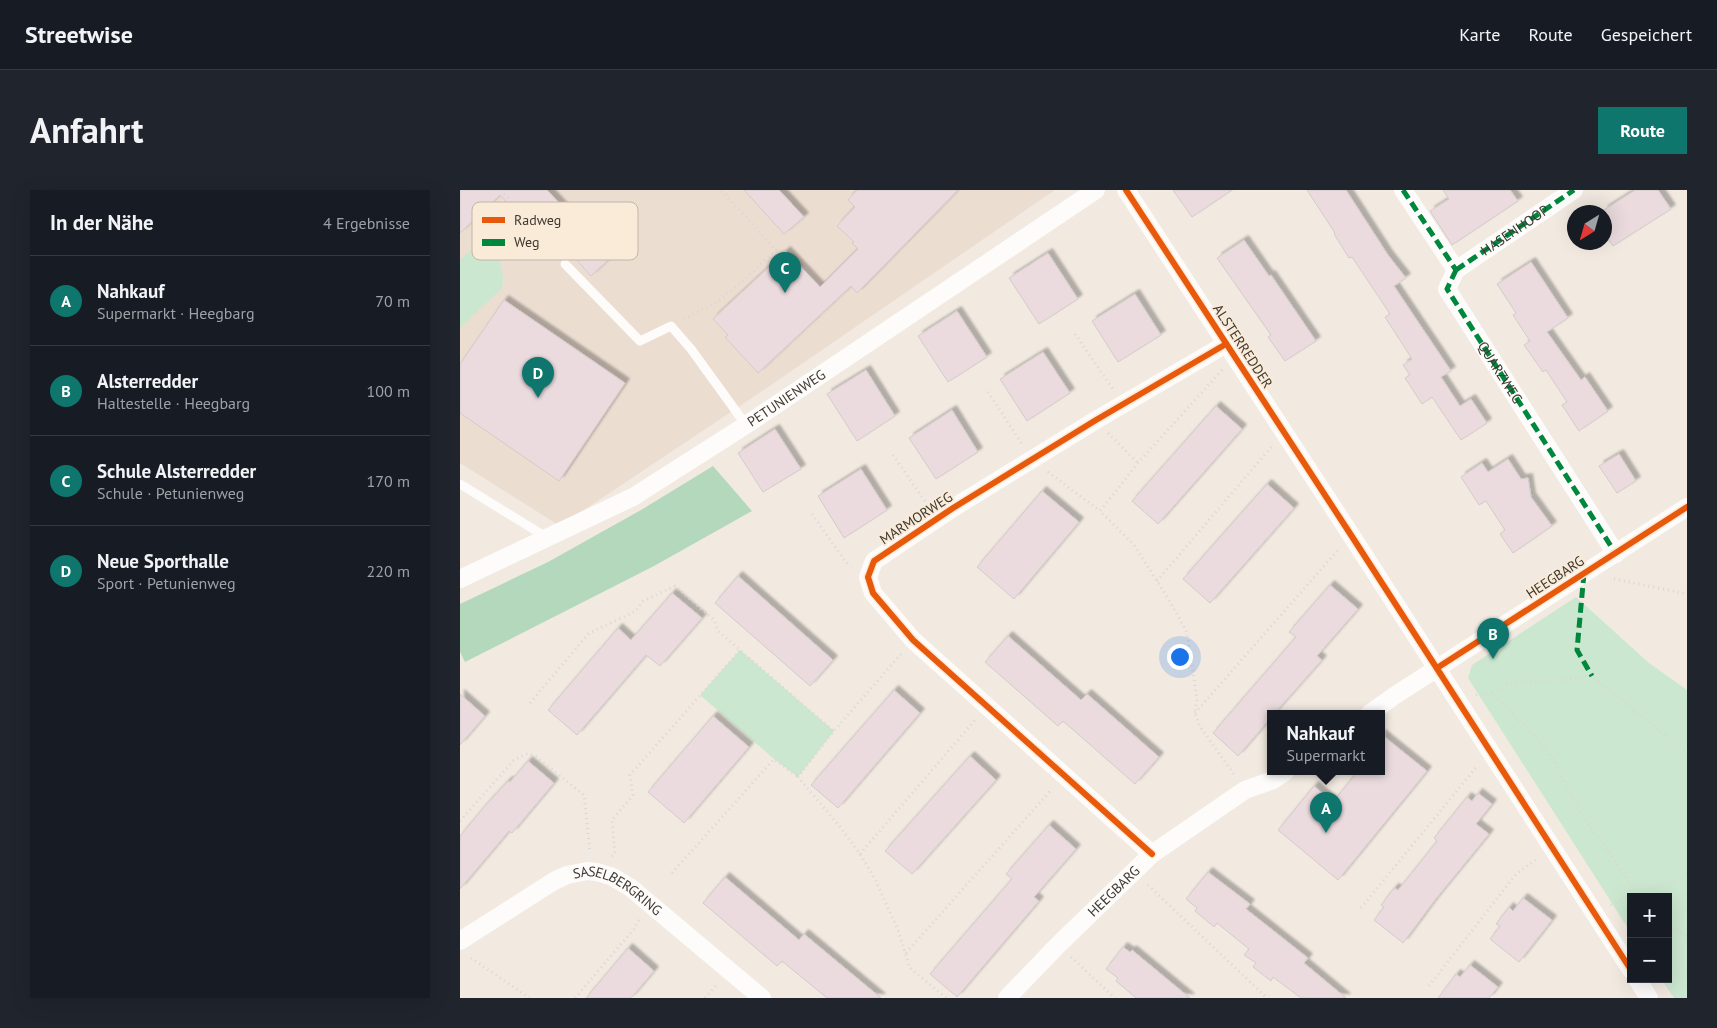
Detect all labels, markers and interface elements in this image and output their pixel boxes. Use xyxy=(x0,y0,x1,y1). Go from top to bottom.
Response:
text: Streetwise xyxy=(25,19,133,50)
text: Karte xyxy=(1459,23,1500,46)
text: Route xyxy=(1528,23,1573,46)
text: Gespeichert xyxy=(1601,23,1692,46)
text: Anfahrt xyxy=(30,107,143,153)
button: Route xyxy=(1598,107,1687,154)
street label: HASENHOOP xyxy=(1477,201,1552,260)
legend xyxy=(472,202,638,260)
north arrow xyxy=(1567,205,1612,250)
text: In der Nähe xyxy=(50,209,154,236)
text: Radweg xyxy=(514,211,561,229)
text: 4 Ergebnisse xyxy=(323,213,410,233)
text: Weg xyxy=(514,233,539,251)
pin: C xyxy=(769,252,801,293)
text: Nahkauf xyxy=(97,279,164,303)
text: A xyxy=(61,291,71,311)
text: 70 m xyxy=(375,291,410,311)
street label: ALSTERREDDER xyxy=(1209,301,1277,391)
text: Supermarkt · Heegbarg xyxy=(97,303,254,323)
street label: QUARZWEG xyxy=(1474,338,1527,407)
pin: D xyxy=(522,357,554,398)
street label: PETUNIENWEG xyxy=(744,365,829,431)
text: Alsterredder xyxy=(97,369,198,393)
text: B xyxy=(61,381,71,401)
text: 100 m xyxy=(367,381,410,401)
text: Haltestelle · Heegbarg xyxy=(97,393,250,413)
text: Schule Alsterredder xyxy=(97,459,256,483)
text: C xyxy=(62,471,70,491)
text: 170 m xyxy=(367,471,410,491)
text: Schule · Petunienweg xyxy=(97,483,244,503)
street label: MARMORWEG xyxy=(876,488,956,548)
text: Neue Sporthalle xyxy=(97,549,229,573)
street label: HEEGBARG xyxy=(1523,552,1587,602)
text: D xyxy=(61,561,71,581)
text: 220 m xyxy=(367,561,410,581)
text: Sport · Petunienweg xyxy=(97,573,235,593)
pin: B xyxy=(1477,618,1509,659)
your location xyxy=(1167,644,1193,670)
popup xyxy=(1267,710,1385,775)
text: Nahkauf xyxy=(1287,721,1354,745)
text: Supermarkt xyxy=(1287,745,1365,765)
pin: A xyxy=(1310,792,1342,833)
street label: SASELBERGRING xyxy=(571,862,666,919)
street label: HEEGBARG xyxy=(1084,862,1144,920)
map controls xyxy=(1627,893,1672,983)
button: + xyxy=(1627,893,1672,938)
button: − xyxy=(1627,938,1672,983)

